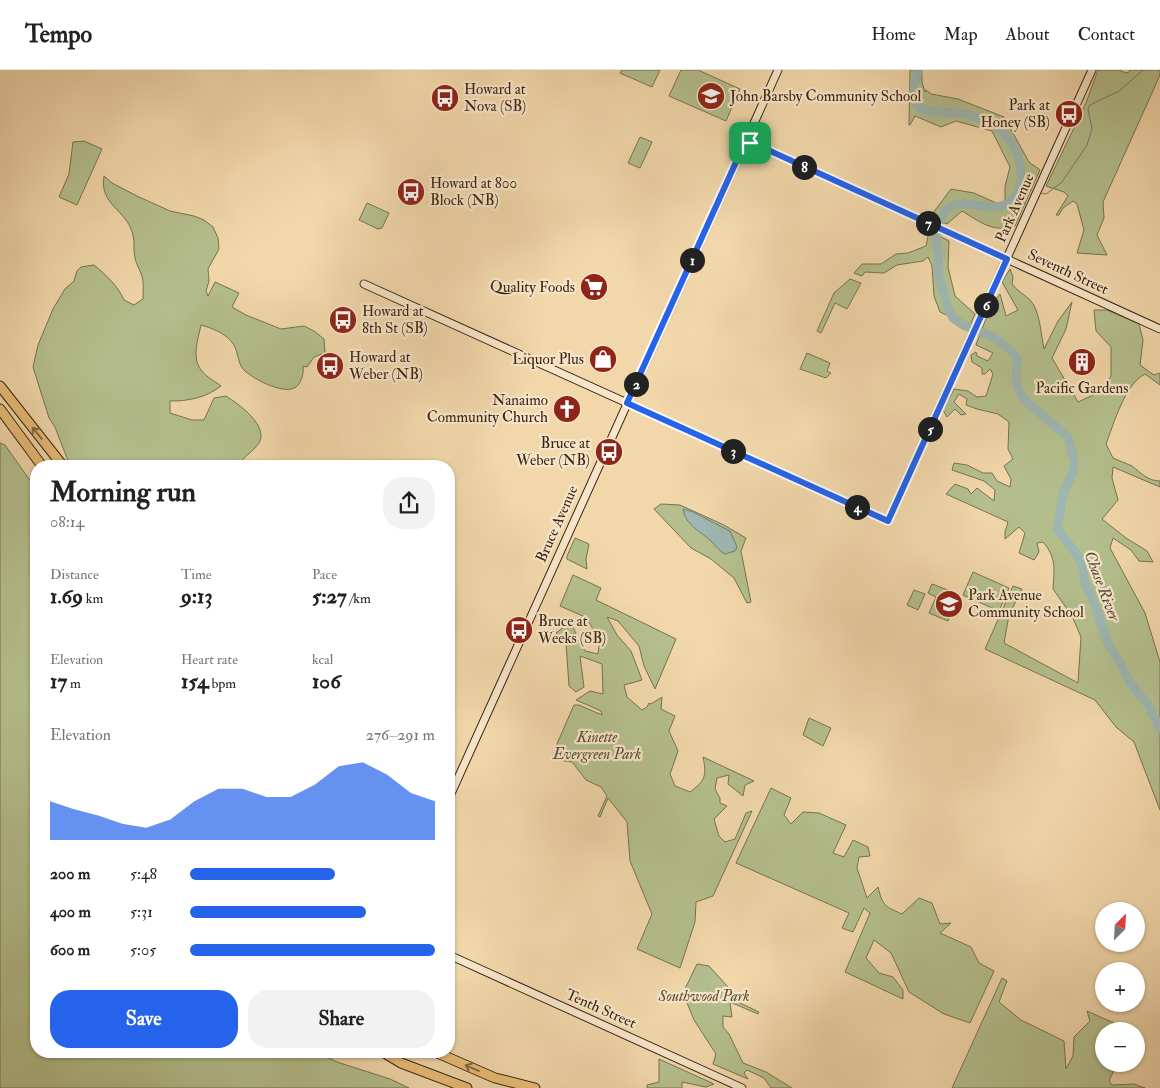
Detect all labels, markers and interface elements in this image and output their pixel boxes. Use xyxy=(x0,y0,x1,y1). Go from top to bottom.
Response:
text: Tempo xyxy=(25,19,92,50)
text: Home xyxy=(871,23,916,46)
text: Map xyxy=(944,23,978,46)
text: About xyxy=(1006,23,1050,46)
text: Contact xyxy=(1078,23,1135,46)
place label: Howard at Nova (SB) xyxy=(464,80,526,116)
school or university icon: John Barsby Community School xyxy=(696,81,726,111)
bus stop icon: Howard at Nova (SB) xyxy=(430,83,460,113)
place label: John Barsby Community School xyxy=(729,87,921,107)
place label: Park at Honey (SB) xyxy=(981,96,1050,132)
bus stop icon: Park at Honey (SB) xyxy=(1054,99,1084,129)
pin xyxy=(729,122,771,164)
icon: arrive xyxy=(736,129,764,157)
pin: 8 xyxy=(792,154,816,180)
text: 8 xyxy=(801,159,808,176)
street label: Park Avenue xyxy=(991,170,1039,246)
place label: Howard at 800 Block (NB) xyxy=(430,174,517,210)
bus stop icon: Howard at 800 Block (NB) xyxy=(396,177,426,207)
pin: 7 xyxy=(916,210,940,236)
text: 7 xyxy=(925,215,932,232)
street label: Seventh Street xyxy=(1025,245,1112,299)
pin: 1 xyxy=(680,248,704,272)
text: 1 xyxy=(690,252,695,269)
supermarket icon: Quality Foods xyxy=(579,272,609,302)
place label: Quality Foods xyxy=(490,278,575,297)
pin: 6 xyxy=(974,292,998,318)
text: 6 xyxy=(983,297,990,314)
place label: Howard at 8th St (SB) xyxy=(362,302,428,338)
bus stop icon: Howard at 8th St (SB) xyxy=(328,305,358,335)
shop icon: Liquor Plus xyxy=(588,344,618,374)
building icon: Pacific Gardens xyxy=(1067,347,1097,377)
place label: Howard at Weber (NB) xyxy=(348,348,423,384)
place label: Liquor Plus xyxy=(512,350,584,369)
bus stop icon: Howard at Weber (NB) xyxy=(315,351,345,381)
pin: 2 xyxy=(624,372,648,396)
text: 2 xyxy=(633,376,640,393)
place label: Pacific Gardens xyxy=(1036,379,1128,398)
place label: Nanaimo Community Church xyxy=(427,391,548,427)
church icon: Nanaimo Community Church xyxy=(552,394,582,424)
pin: 5 xyxy=(918,416,942,442)
text: 5 xyxy=(927,421,934,438)
one-way arrow xyxy=(31,427,42,440)
place label: Bruce at Weber (NB) xyxy=(515,434,590,470)
bus stop icon: Bruce at Weber (NB) xyxy=(594,437,624,467)
pin: 3 xyxy=(720,438,746,464)
text: 3 xyxy=(731,443,736,460)
text: Morning run xyxy=(50,475,196,510)
button: share xyxy=(383,477,435,529)
street label: Bruce Avenue xyxy=(532,483,582,565)
pin: 4 xyxy=(844,494,870,520)
text: 4 xyxy=(854,499,861,516)
text: 08:14 xyxy=(50,512,84,532)
water label: Chase River xyxy=(1080,548,1125,625)
text: Distance xyxy=(50,566,99,583)
text: Time xyxy=(181,566,212,583)
text: Pace xyxy=(312,566,337,583)
text: 1.69 xyxy=(50,583,83,610)
text: 9:13 xyxy=(181,583,213,610)
text: 5:27 xyxy=(312,583,347,610)
place label: Park Avenue Community School xyxy=(968,586,1084,622)
school or university icon: Park Avenue Community School xyxy=(934,589,964,619)
text: km xyxy=(83,590,103,607)
text: /km xyxy=(347,590,371,607)
place label: Bruce at Weeks (SB) xyxy=(537,612,606,648)
bus stop icon: Bruce at Weeks (SB) xyxy=(504,615,534,645)
text: Elevation xyxy=(50,651,103,668)
text: Heart rate xyxy=(181,651,238,668)
text: kcal xyxy=(312,651,333,668)
text: 17 xyxy=(50,668,67,695)
text: 154 xyxy=(181,668,208,695)
text: 106 xyxy=(312,668,341,695)
text: m xyxy=(67,675,81,692)
text: bpm xyxy=(208,675,236,692)
text: Elevation xyxy=(50,725,111,745)
text: 276–291 m xyxy=(366,725,435,745)
park label: Kinette Evergreen Park xyxy=(552,728,641,764)
text: 200 m xyxy=(50,864,90,884)
text: 5:48 xyxy=(130,864,157,884)
text: 400 m xyxy=(50,902,91,922)
text: 5:31 xyxy=(130,902,153,922)
north arrow xyxy=(1095,902,1145,952)
map controls xyxy=(1095,902,1145,1072)
text: 600 m xyxy=(50,940,90,960)
text: 5:05 xyxy=(130,940,156,960)
button: + xyxy=(1095,962,1145,1012)
street label: Tenth Street xyxy=(563,985,639,1033)
park label: Southwood Park xyxy=(657,987,750,1006)
button: Save xyxy=(50,990,238,1048)
button: Share xyxy=(248,990,435,1048)
button: − xyxy=(1095,1022,1145,1072)
one-way arrow xyxy=(465,1063,480,1072)

